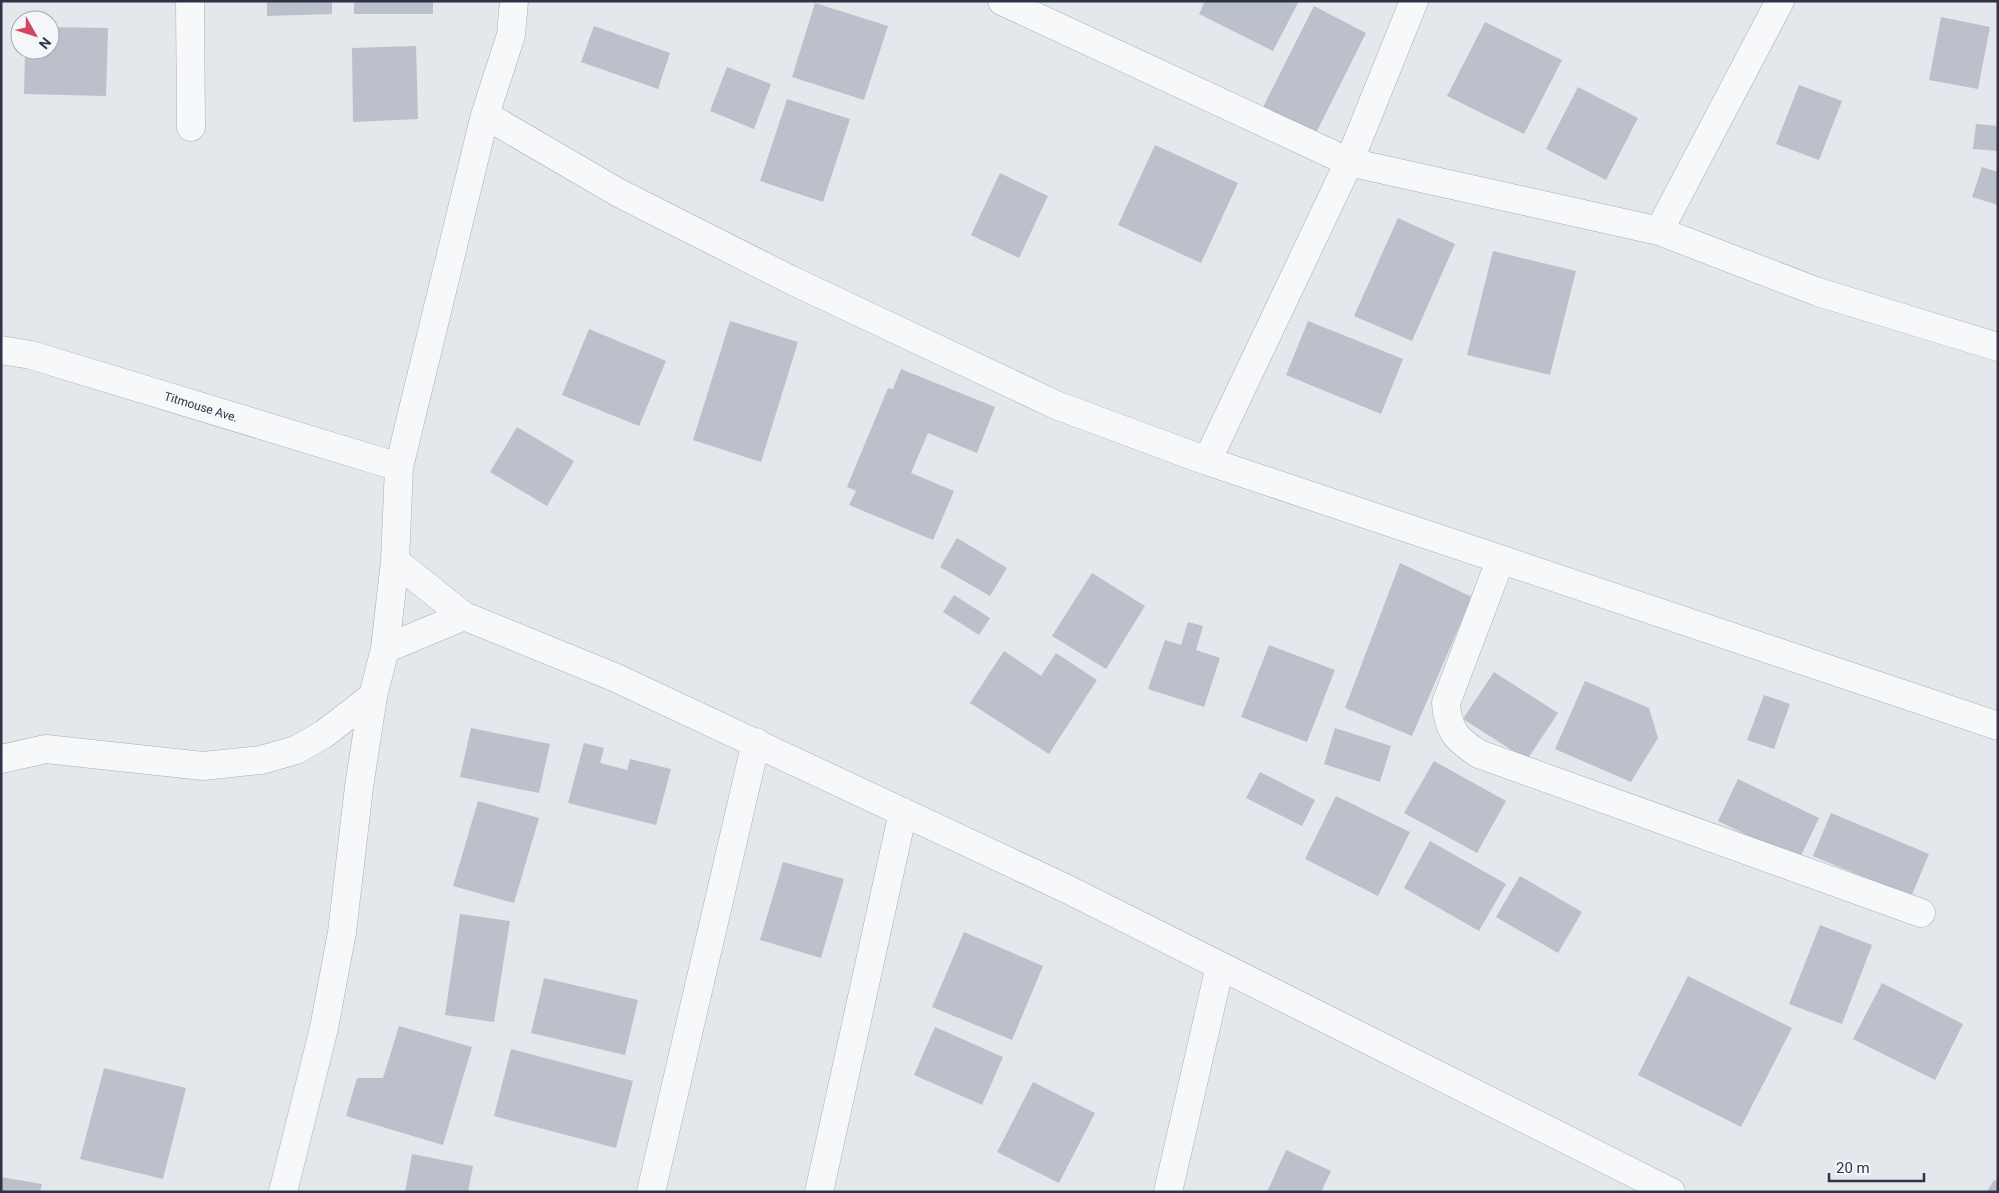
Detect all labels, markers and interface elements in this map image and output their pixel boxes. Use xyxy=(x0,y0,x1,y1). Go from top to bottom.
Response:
north arrow xyxy=(10,10,60,60)
text: N xyxy=(36,34,54,52)
street label: Titmouse Ave. xyxy=(162,389,240,425)
scale bar xyxy=(1829,1150,1924,1182)
text: 20 m xyxy=(1836,1159,1870,1177)

